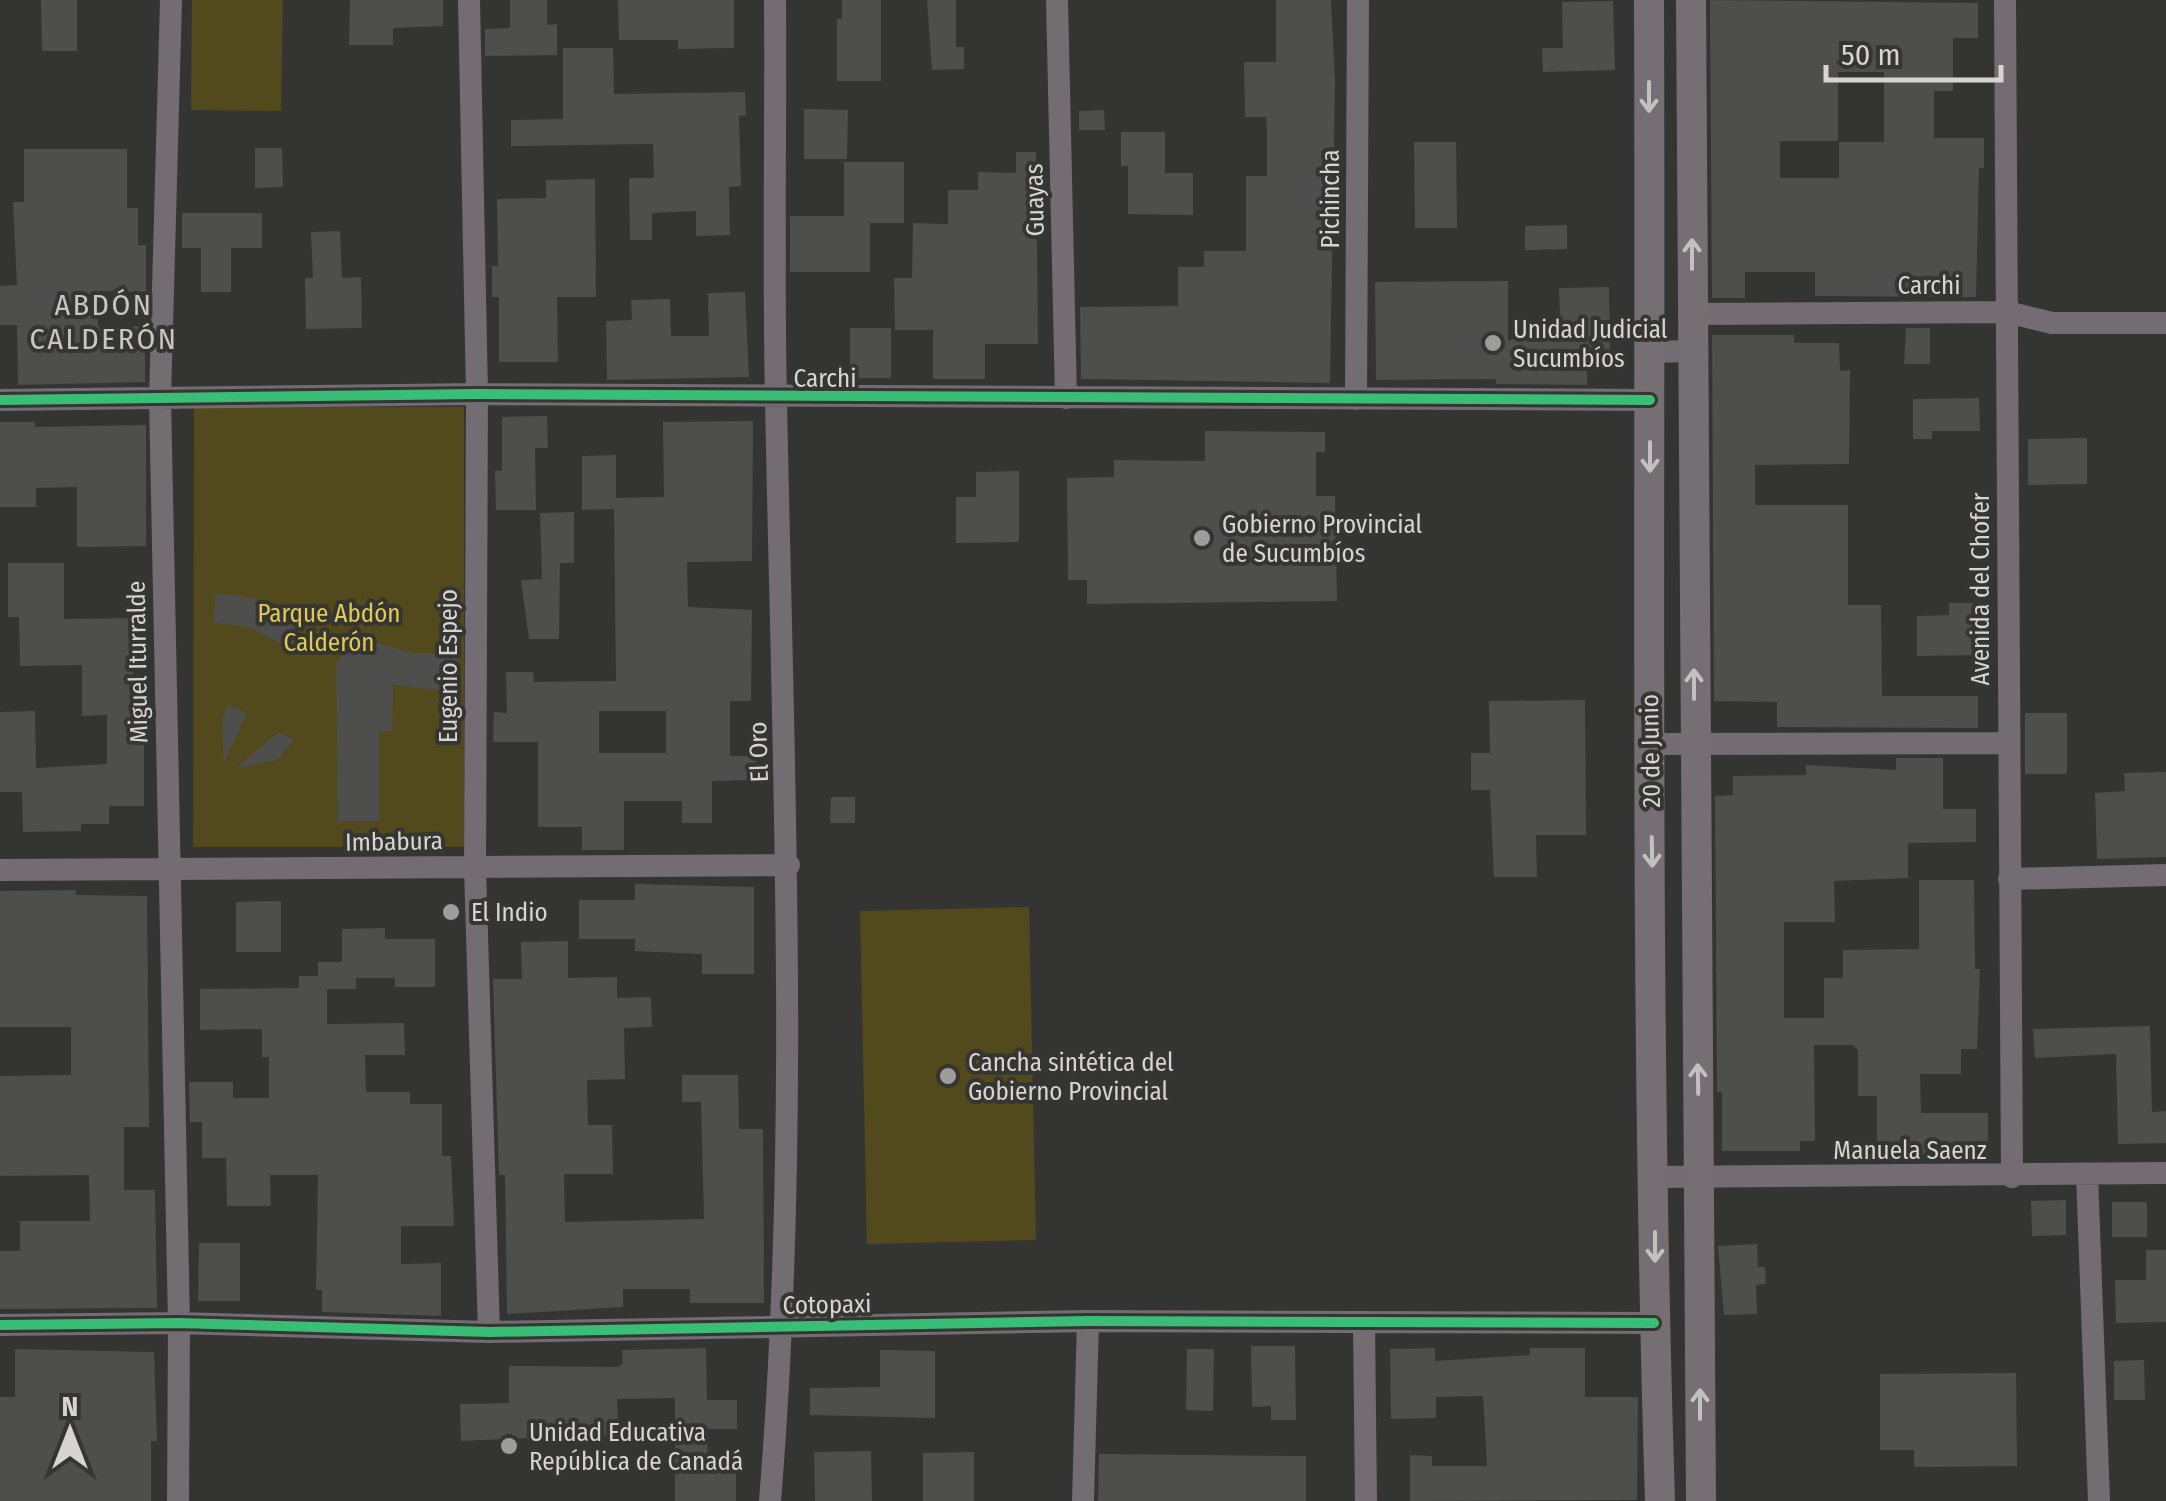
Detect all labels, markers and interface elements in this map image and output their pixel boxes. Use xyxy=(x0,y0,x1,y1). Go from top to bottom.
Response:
scale bar xyxy=(1826,20,2001,82)
text: 50 m xyxy=(1841,37,1901,73)
one-way arrow xyxy=(1640,80,1658,113)
street label: Pichincha xyxy=(1316,150,1346,248)
street label: Guayas xyxy=(1019,163,1051,237)
one-way arrow xyxy=(1682,238,1702,270)
street label: Carchi xyxy=(1898,271,1960,301)
district label: ABDÓN CALDERÓN xyxy=(30,287,178,357)
place label: Unidad Judicial Sucumbíos xyxy=(1513,315,1668,374)
marker: Unidad Judicial Sucumbíos xyxy=(1482,332,1504,354)
street label: Carchi xyxy=(794,364,856,394)
one-way arrow xyxy=(1640,440,1660,473)
street label: Avenida del Chofer xyxy=(1966,492,1996,686)
place label: Gobierno Provincial de Sucumbíos xyxy=(1222,510,1423,569)
marker: Gobierno Provincial de Sucumbíos xyxy=(1191,527,1213,549)
street label: Miguel Iturralde xyxy=(122,581,154,743)
street label: Eugenio Espejo xyxy=(434,589,464,743)
park label: Parque Abdón Calderón xyxy=(258,599,400,658)
one-way arrow xyxy=(1685,668,1704,700)
street label: 20 de Junio xyxy=(1635,694,1667,808)
street label: El Oro xyxy=(743,721,775,783)
street label: Imbabura xyxy=(345,826,443,858)
one-way arrow xyxy=(1642,836,1662,868)
place label: El Indio xyxy=(471,898,548,928)
marker: El Indio xyxy=(440,901,462,923)
place label: Cancha sintética del Gobierno Provincial xyxy=(968,1048,1174,1107)
one-way arrow xyxy=(1689,1063,1708,1095)
marker: Cancha sintética del Gobierno Provincial xyxy=(937,1065,959,1087)
street label: Manuela Saenz xyxy=(1833,1136,1987,1166)
one-way arrow xyxy=(1645,1231,1664,1263)
street label: Cotopaxi xyxy=(782,1289,872,1321)
north arrow xyxy=(20,1381,120,1481)
one-way arrow xyxy=(1690,1388,1710,1420)
text: N xyxy=(62,1390,78,1423)
place label: Unidad Educativa República de Canadá xyxy=(529,1418,743,1477)
marker: Unidad Educativa República de Canadá xyxy=(498,1435,520,1457)

